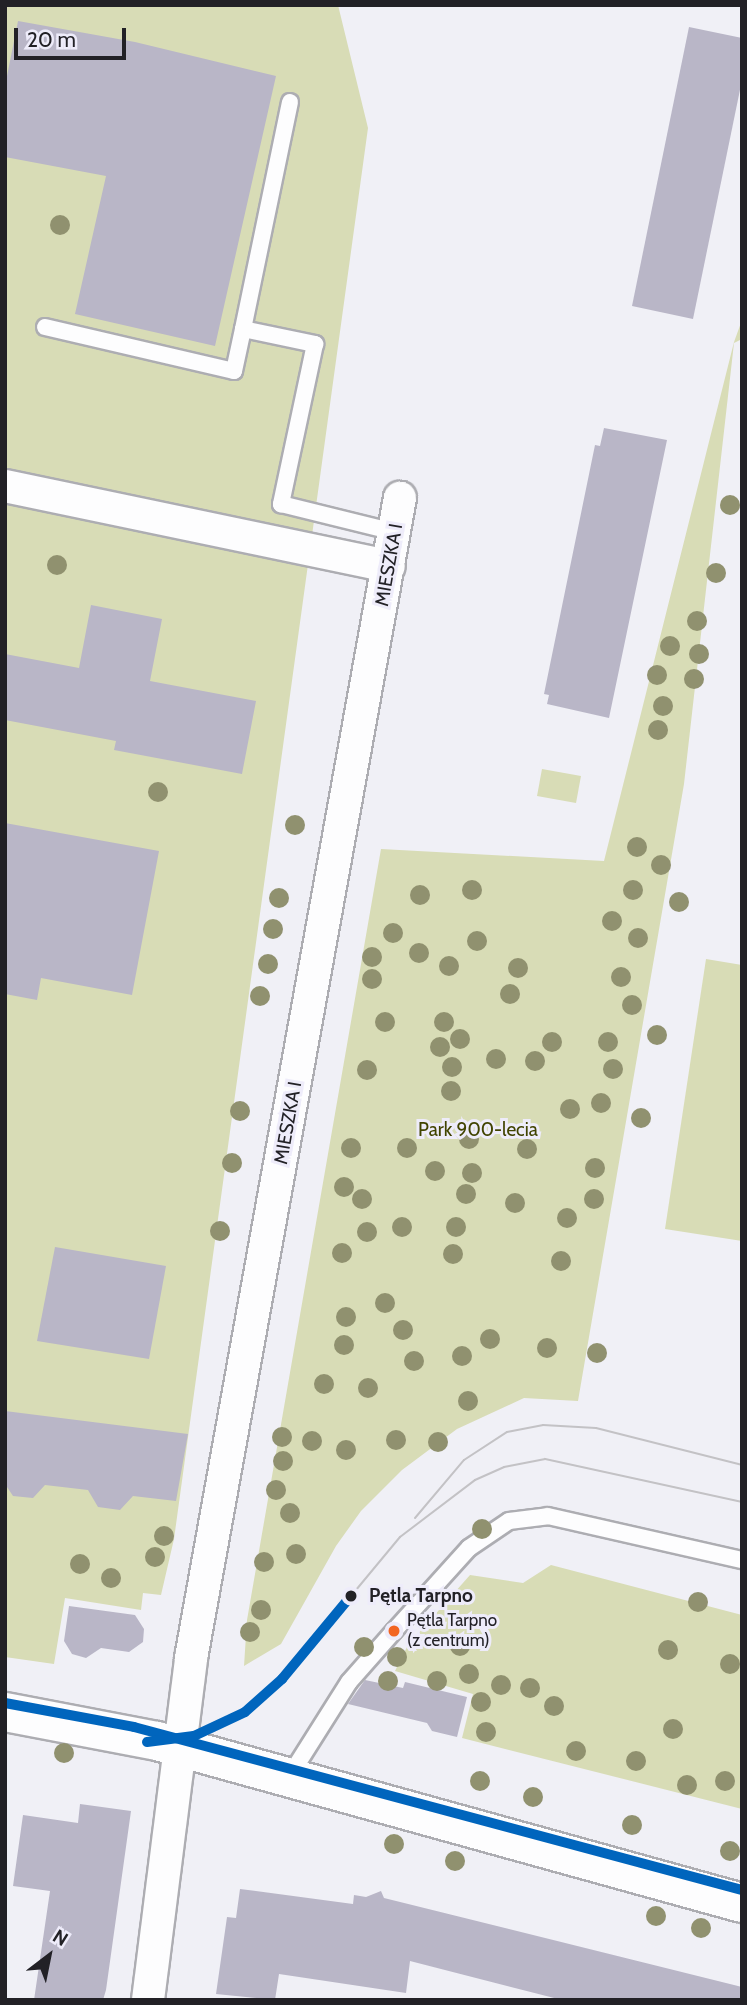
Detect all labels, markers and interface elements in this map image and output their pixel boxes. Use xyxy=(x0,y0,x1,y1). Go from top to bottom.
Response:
scale bar xyxy=(18,14,130,58)
text: 20 m xyxy=(27,27,76,52)
street label: MIESZKA I xyxy=(370,522,408,608)
street label: MIESZKA I xyxy=(269,1080,307,1166)
park label: Park 900-lecia xyxy=(418,1119,538,1141)
marker: Pętla Tarpno xyxy=(339,1584,363,1608)
place label: Pętla Tarpno xyxy=(369,1585,473,1607)
place label: Pętla Tarpno (z centrum) xyxy=(407,1611,497,1651)
marker: Pętla Tarpno (z centrum) xyxy=(387,1624,401,1638)
north arrow xyxy=(14,1921,84,1991)
text: N xyxy=(49,1924,72,1951)

